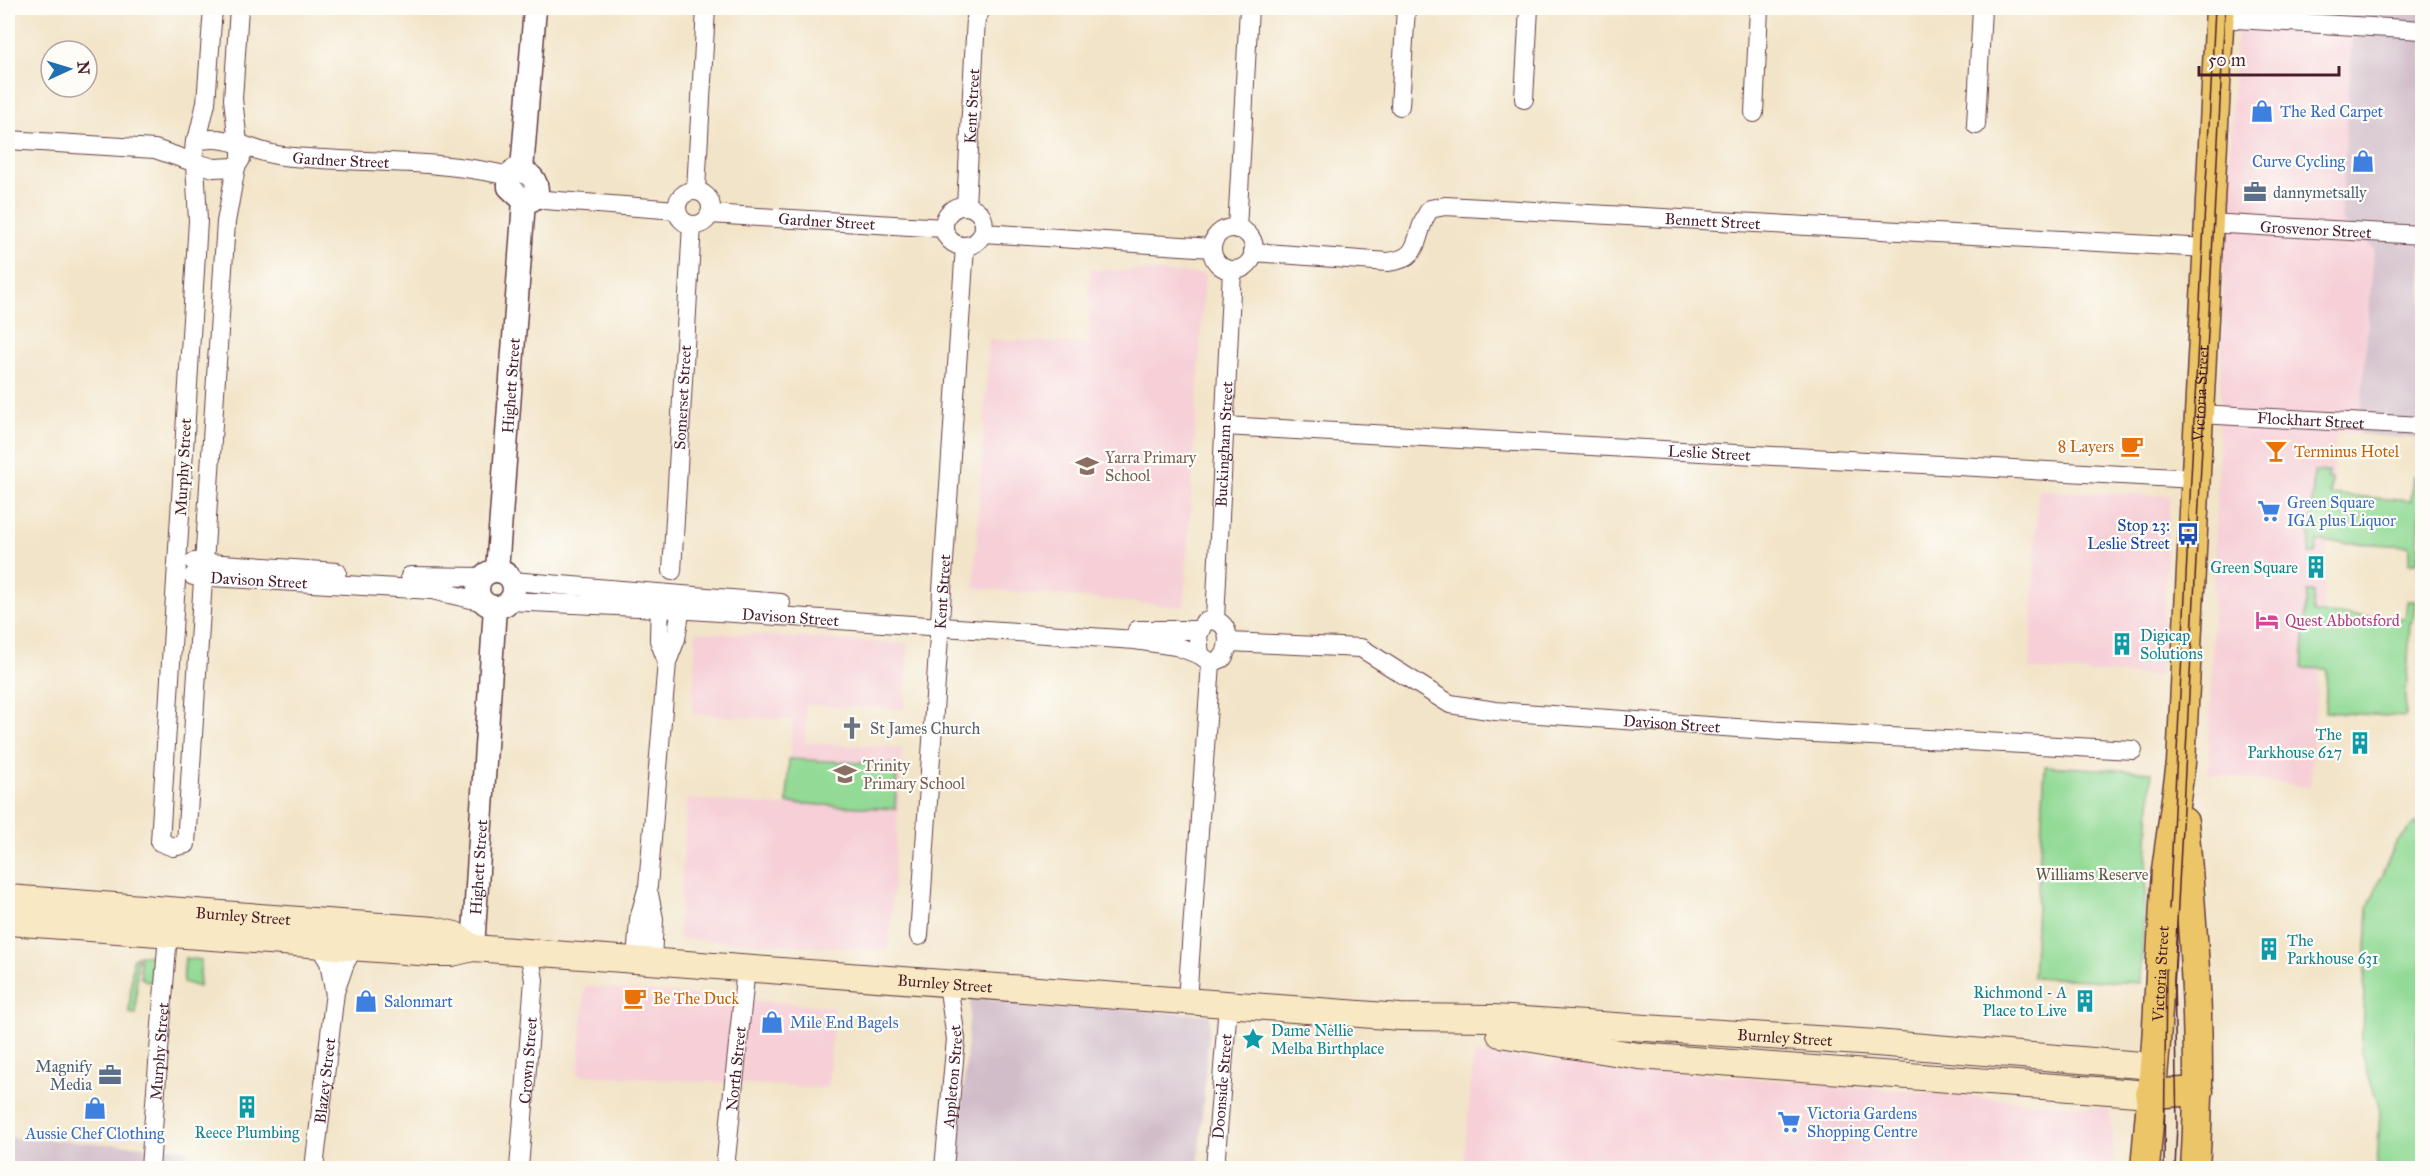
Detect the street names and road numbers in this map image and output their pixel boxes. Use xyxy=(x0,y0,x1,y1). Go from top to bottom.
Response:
street label: Kent Street xyxy=(960,68,983,144)
street label: Gardner Street xyxy=(292,148,390,171)
street label: Gardner Street xyxy=(778,209,876,233)
street label: Bennett Street xyxy=(1664,209,1761,233)
street label: Grosvenor Street xyxy=(2259,216,2373,242)
street label: Highett Street xyxy=(498,337,524,434)
street label: Somerset Street xyxy=(670,344,695,450)
street label: Victoria Street xyxy=(2188,344,2212,443)
street label: Buckingham Street xyxy=(1211,380,1236,508)
street label: Flockhart Street xyxy=(2257,408,2365,432)
street label: Murphy Street xyxy=(171,417,195,516)
street label: Leslie Street xyxy=(1667,441,1752,464)
street label: Kent Street xyxy=(930,553,954,630)
street label: Davison Street xyxy=(210,568,308,592)
street label: Davison Street xyxy=(741,604,840,630)
street label: Davison Street xyxy=(1623,710,1721,736)
street label: Highett Street xyxy=(466,818,491,916)
street label: Burnley Street xyxy=(195,903,292,929)
street label: Victoria Street xyxy=(2148,925,2172,1023)
street label: Burnley Street xyxy=(897,970,994,996)
street label: Murphy Street xyxy=(146,1001,172,1101)
street label: Crown Street xyxy=(515,1016,541,1105)
street label: Appleton Street xyxy=(938,1023,966,1130)
street label: Burnley Street xyxy=(1737,1024,1834,1050)
street label: North Street xyxy=(722,1025,749,1112)
street label: Doonside Street xyxy=(1208,1032,1235,1140)
street label: Blazey Street xyxy=(310,1036,339,1125)

